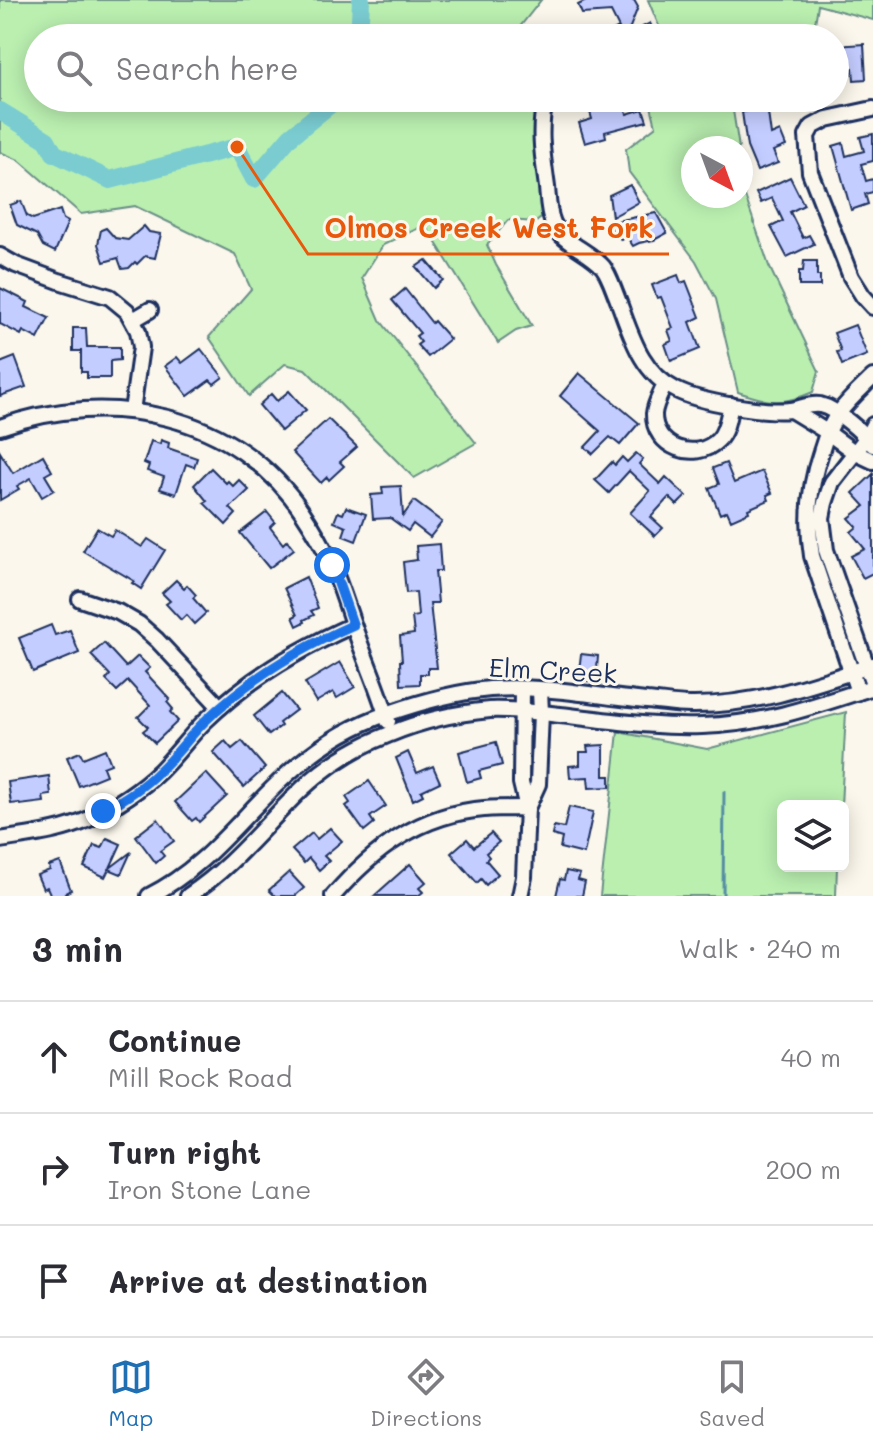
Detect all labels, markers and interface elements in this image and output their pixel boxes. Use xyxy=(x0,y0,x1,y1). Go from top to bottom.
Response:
search box xyxy=(24,24,849,112)
icon: search xyxy=(52,46,96,90)
text: Search here xyxy=(116,48,299,88)
north arrow xyxy=(681,136,753,208)
callout: Olmos Creek West Fork xyxy=(308,202,669,254)
text: Olmos Creek West Fork xyxy=(324,209,654,245)
route start xyxy=(314,547,350,583)
street label: Elm Creek xyxy=(488,650,618,690)
route end xyxy=(85,793,121,829)
map controls xyxy=(777,800,849,872)
button: layers xyxy=(777,800,849,872)
text: 3 min xyxy=(32,926,123,971)
text: Walk · 240 m xyxy=(679,931,841,965)
text: Continue xyxy=(108,1020,241,1060)
icon: ahead xyxy=(32,1035,76,1079)
text: 40 m xyxy=(781,1040,841,1074)
text: Mill Rock Road xyxy=(108,1060,292,1094)
text: Turn right xyxy=(108,1132,261,1172)
icon: right xyxy=(32,1147,76,1191)
text: 200 m xyxy=(765,1152,841,1186)
text: Iron Stone Lane xyxy=(108,1172,311,1206)
icon: arrive xyxy=(32,1259,76,1303)
text: Arrive at destination xyxy=(108,1261,428,1301)
tab: Map xyxy=(109,1355,153,1432)
tab: Directions xyxy=(370,1355,482,1432)
tab: Saved xyxy=(699,1355,764,1432)

